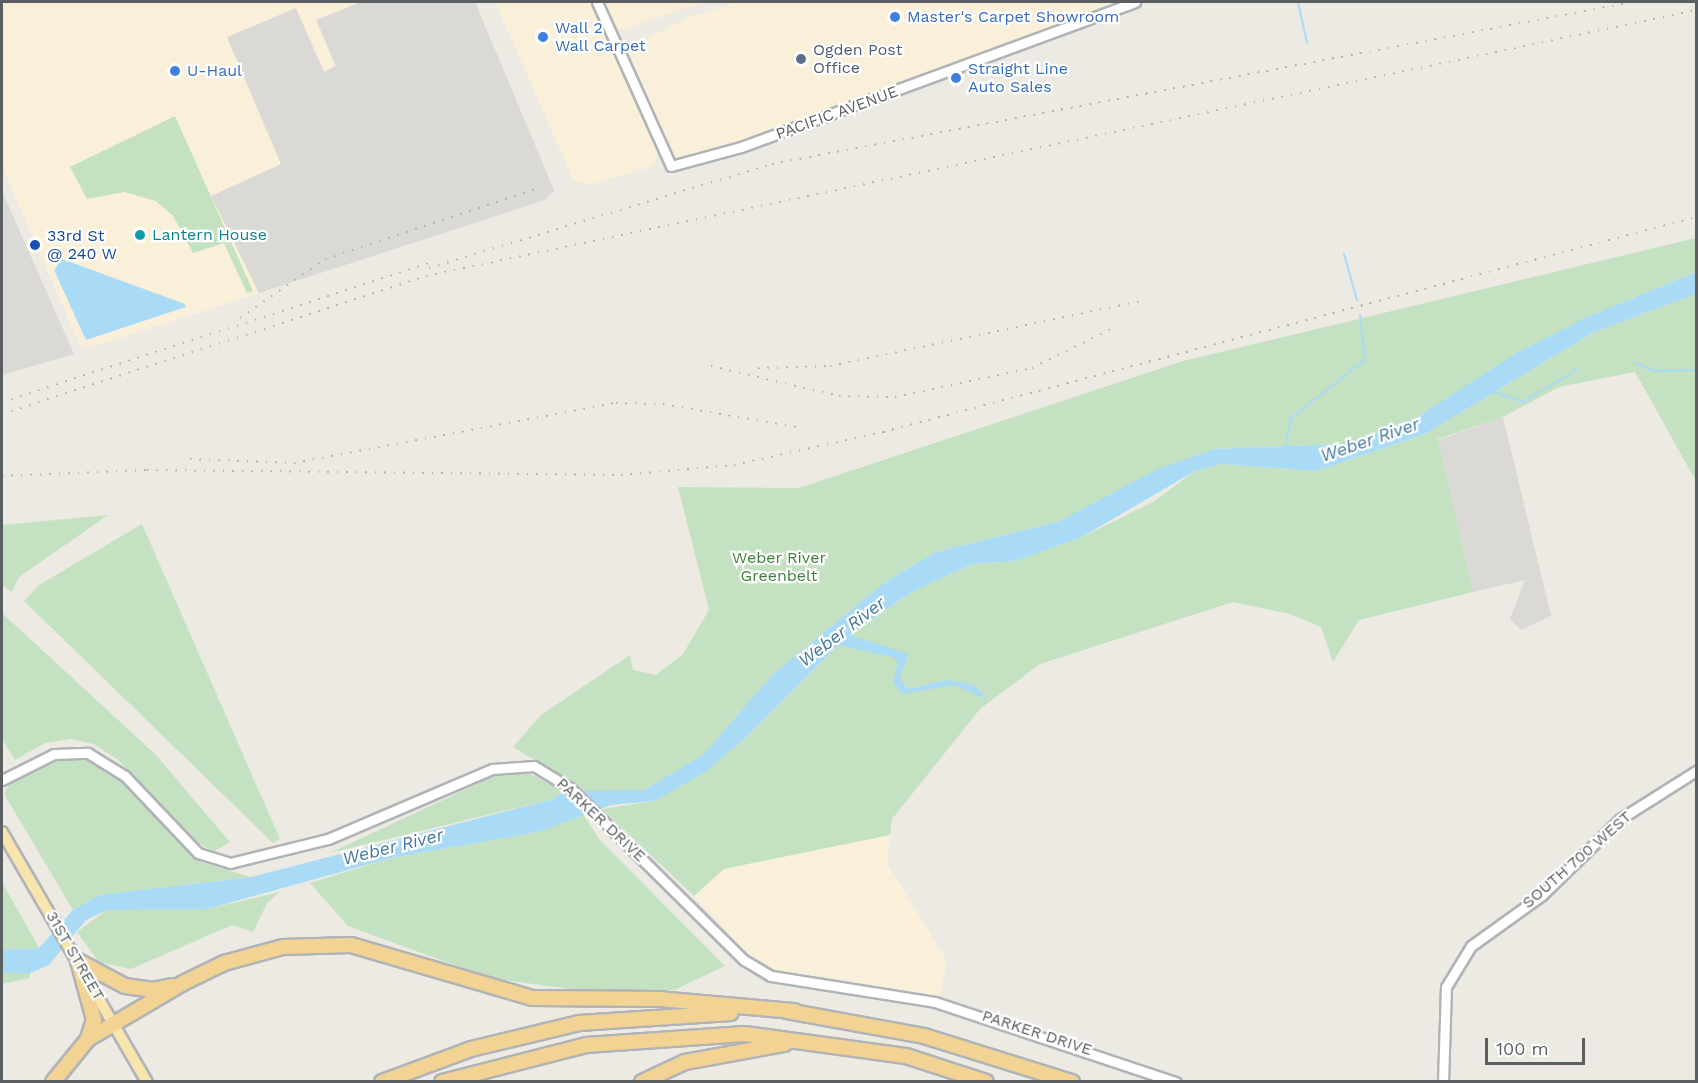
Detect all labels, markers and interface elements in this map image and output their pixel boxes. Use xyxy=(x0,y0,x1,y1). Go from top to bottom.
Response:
place label: Master's Carpet Showroom xyxy=(907,7,1119,27)
marker: Master's Carpet Showroom xyxy=(888,10,902,24)
place label: Wall 2 Wall Carpet xyxy=(555,18,646,56)
marker: Wall 2 Wall Carpet xyxy=(536,30,550,44)
place label: Ogden Post Office xyxy=(813,40,902,78)
marker: Ogden Post Office xyxy=(794,52,808,66)
place label: Straight Line Auto Sales xyxy=(968,59,1068,97)
place label: U-Haul xyxy=(187,61,242,81)
marker: U-Haul xyxy=(168,64,182,78)
marker: Straight Line Auto Sales xyxy=(949,71,963,85)
street label: PACIFIC AVENUE xyxy=(773,82,901,144)
place label: Lantern House xyxy=(152,225,267,245)
place label: 33rd St @ 240 W xyxy=(47,226,117,264)
marker: Lantern House xyxy=(133,228,147,242)
marker: 33rd St @ 240 W xyxy=(28,238,42,252)
water label: Weber River xyxy=(1317,413,1423,467)
park label: Weber River Greenbelt xyxy=(732,548,826,586)
water label: Weber River xyxy=(794,592,890,672)
street label: PARKER DRIVE xyxy=(553,774,649,866)
street label: SOUTH 700 WEST xyxy=(1518,807,1636,913)
water label: Weber River xyxy=(340,824,446,870)
street label: 31ST STREET xyxy=(42,908,108,1004)
street label: PARKER DRIVE xyxy=(980,1006,1094,1060)
scale bar xyxy=(1488,1026,1588,1064)
text: 100 m xyxy=(1496,1038,1549,1059)

